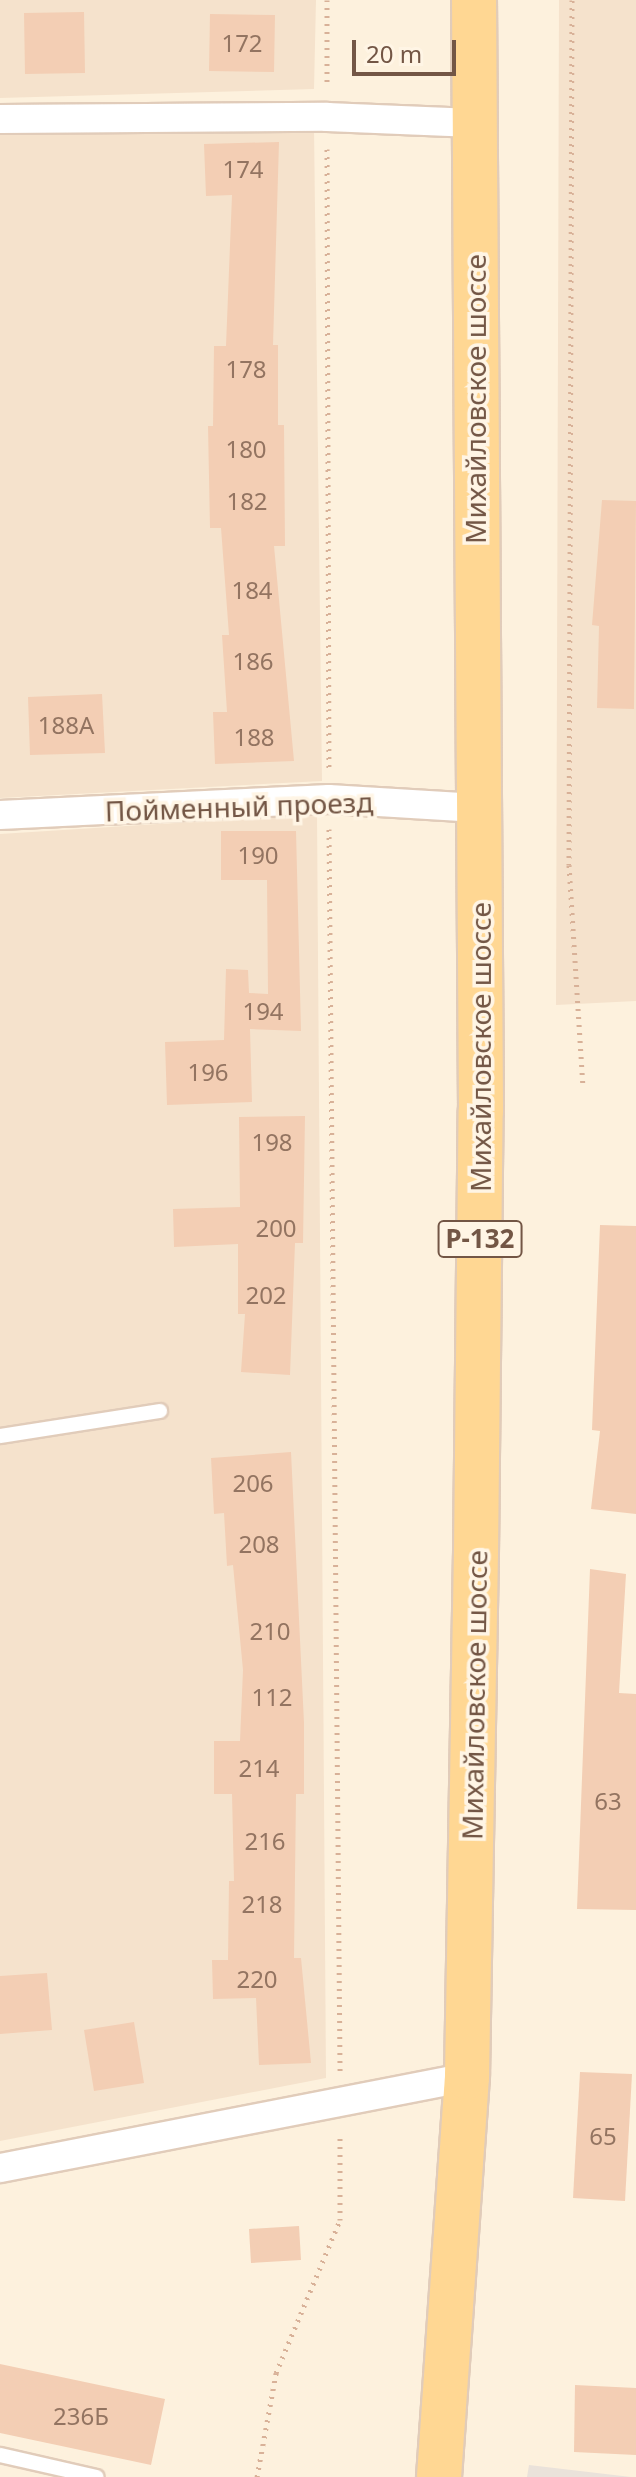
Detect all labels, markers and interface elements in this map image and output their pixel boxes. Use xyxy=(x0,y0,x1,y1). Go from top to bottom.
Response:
scale bar xyxy=(356,24,460,74)
house number: 172 xyxy=(221,29,263,57)
text: 20 m xyxy=(366,37,422,70)
house number: 174 xyxy=(222,155,264,183)
street label: Михайловское шоссе xyxy=(458,254,492,544)
house number: 178 xyxy=(225,355,267,383)
house number: 180 xyxy=(225,435,267,463)
house number: 182 xyxy=(226,487,268,515)
house number: 184 xyxy=(231,576,273,604)
house number: 186 xyxy=(232,647,274,675)
house number: 188А xyxy=(38,711,94,739)
house number: 188 xyxy=(233,723,275,751)
street label: Пойменный проезд xyxy=(104,785,374,827)
house number: 190 xyxy=(237,841,279,869)
street label: Михайловское шоссе xyxy=(463,902,497,1192)
house number: 194 xyxy=(242,997,284,1025)
house number: 196 xyxy=(187,1058,229,1086)
house number: 198 xyxy=(251,1128,293,1156)
house number: 200 xyxy=(255,1214,297,1242)
road number: Р-132 xyxy=(436,1217,524,1261)
house number: 202 xyxy=(245,1281,287,1309)
house number: 206 xyxy=(232,1469,274,1497)
house number: 208 xyxy=(238,1530,280,1558)
street label: Михайловское шоссе xyxy=(455,1550,493,1840)
house number: 210 xyxy=(249,1617,291,1645)
house number: 112 xyxy=(251,1683,293,1711)
house number: 214 xyxy=(238,1754,280,1782)
house number: 63 xyxy=(594,1787,622,1815)
house number: 216 xyxy=(244,1827,286,1855)
house number: 218 xyxy=(241,1890,283,1918)
house number: 220 xyxy=(236,1965,278,1993)
house number: 65 xyxy=(589,2122,617,2150)
house number: 236Б xyxy=(53,2402,109,2430)

